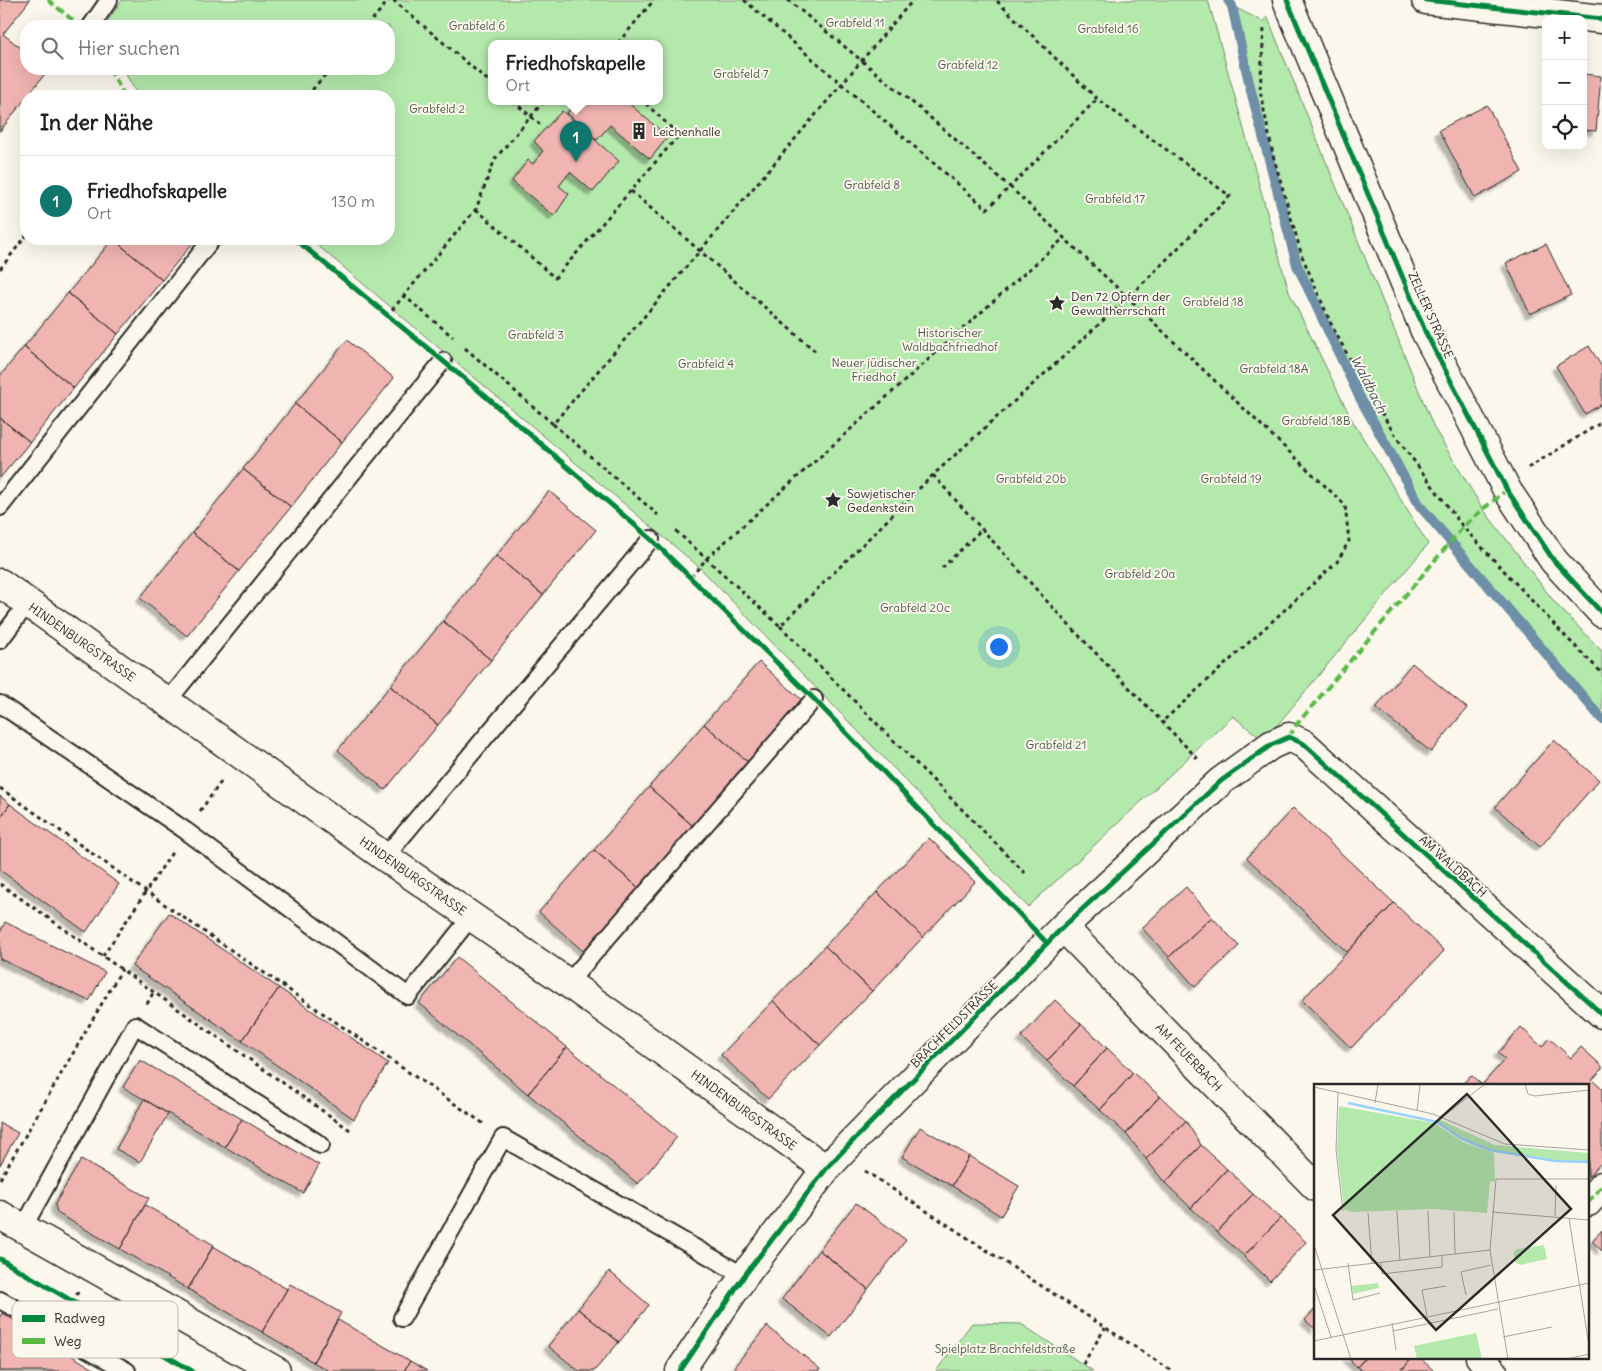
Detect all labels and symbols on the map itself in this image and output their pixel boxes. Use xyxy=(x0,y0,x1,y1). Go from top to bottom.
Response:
park label: Grabfeld 11 xyxy=(825,15,885,30)
park label: Grabfeld 6 xyxy=(449,18,505,33)
park label: Grabfeld 16 xyxy=(1077,21,1139,36)
park label: Grabfeld 12 xyxy=(938,57,999,72)
park label: Grabfeld 7 xyxy=(713,66,769,81)
park label: Grabfeld 2 xyxy=(409,101,465,116)
pin: 1 xyxy=(560,121,592,162)
building icon: Leichenhalle xyxy=(629,121,649,141)
place label: Leichenhalle xyxy=(653,124,720,139)
park label: Grabfeld 8 xyxy=(844,177,900,192)
park label: Grabfeld 17 xyxy=(1085,191,1145,206)
street label: ZELLER STRASSE xyxy=(1405,269,1457,361)
place label: Den 72 Opfern der Gewaltherrschaft xyxy=(1071,289,1170,318)
place icon: Den 72 Opfern der Gewaltherrschaft xyxy=(1047,293,1067,313)
park label: Grabfeld 18 xyxy=(1182,294,1244,309)
park label: Historischer Waldbachfriedhof xyxy=(902,325,999,354)
park label: Grabfeld 3 xyxy=(508,327,564,342)
water label: Waldbach xyxy=(1347,352,1392,417)
park label: Neuer jüdischer Friedhof xyxy=(831,355,917,384)
park label: Grabfeld 4 xyxy=(678,356,734,371)
park label: Grabfeld 18A xyxy=(1240,361,1309,376)
park label: Grabfeld 18B xyxy=(1281,413,1351,428)
park label: Grabfeld 20b xyxy=(996,471,1067,486)
park label: Grabfeld 19 xyxy=(1200,471,1262,486)
place label: Sowjetischer Gedenkstein xyxy=(847,486,916,515)
place icon: Sowjetischer Gedenkstein xyxy=(823,490,843,510)
park label: Grabfeld 20a xyxy=(1105,566,1176,581)
street label: HINDENBURGSTRASSE xyxy=(26,599,138,685)
park label: Grabfeld 20c xyxy=(880,600,950,615)
your location xyxy=(986,634,1012,660)
park label: Grabfeld 21 xyxy=(1026,737,1086,752)
street label: AM WALDBACH xyxy=(1416,832,1490,900)
street label: HINDENBURGSTRASSE xyxy=(357,833,469,919)
street label: BRACHFELDSTRASSE xyxy=(907,977,1001,1071)
street label: AM FEUERBACH xyxy=(1153,1020,1226,1094)
street label: HINDENBURGSTRASSE xyxy=(688,1067,800,1153)
inset map xyxy=(1314,1084,1590,1358)
legend xyxy=(12,1301,178,1358)
text: Radweg xyxy=(54,1309,105,1327)
text: Weg xyxy=(54,1332,82,1350)
park label: Spielplatz Brachfeldstraße xyxy=(935,1341,1075,1356)

